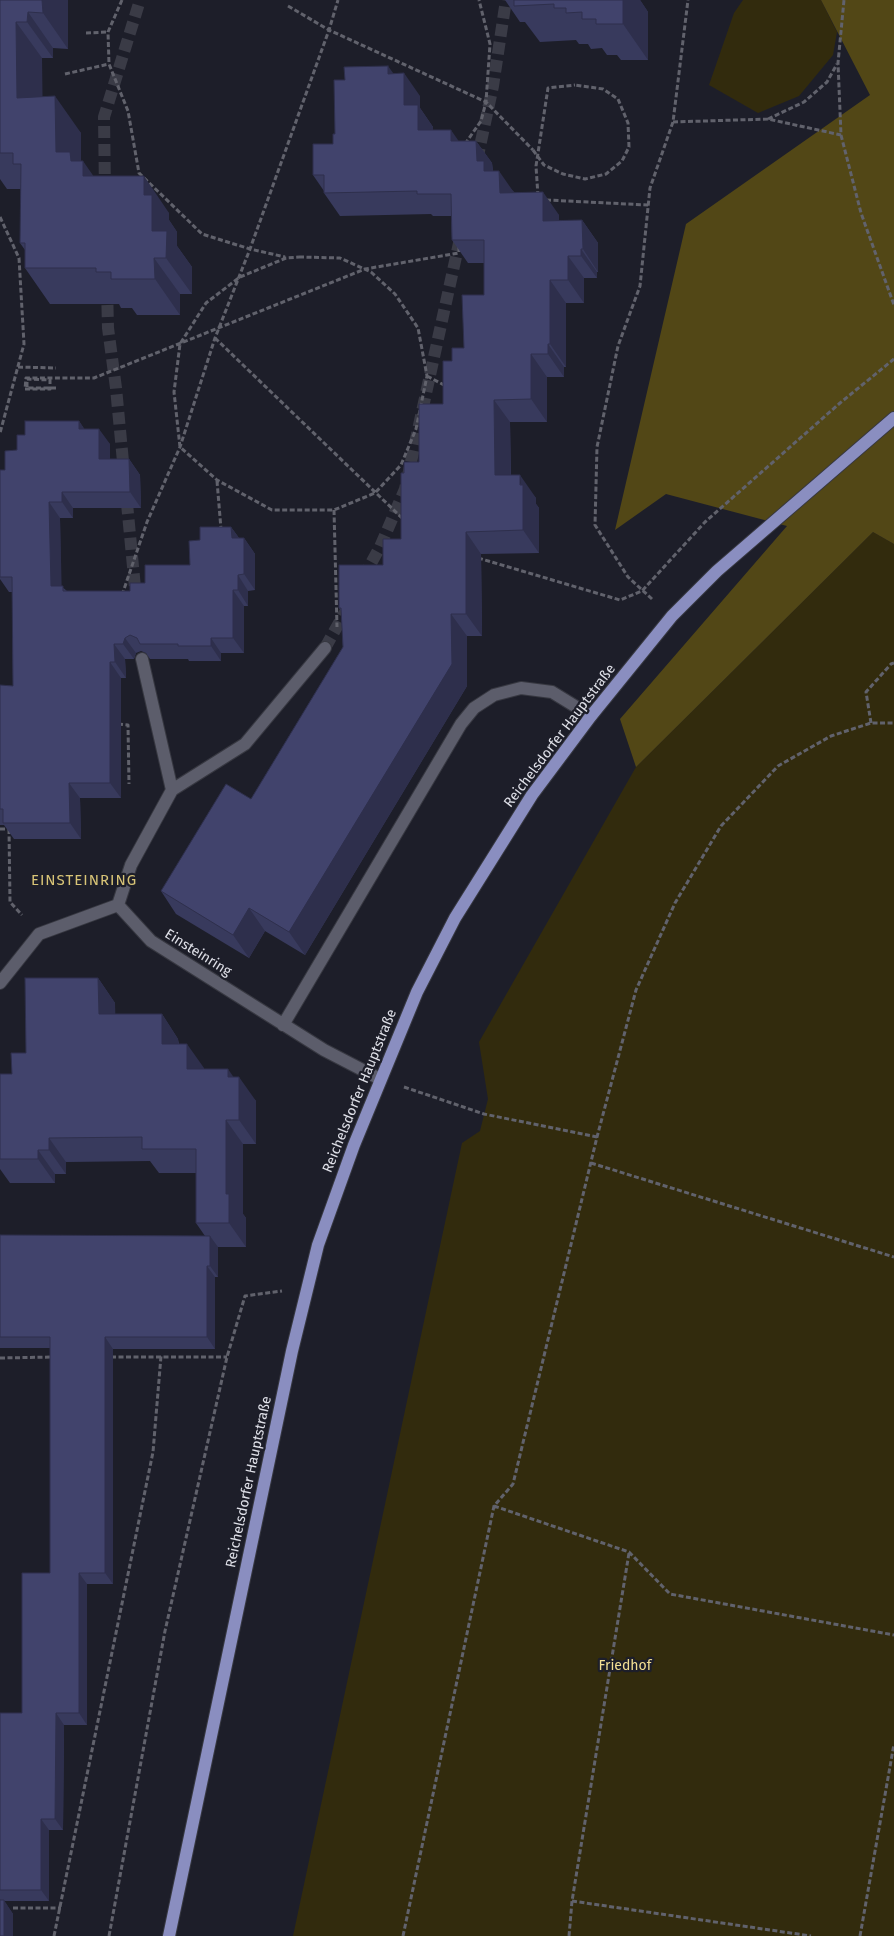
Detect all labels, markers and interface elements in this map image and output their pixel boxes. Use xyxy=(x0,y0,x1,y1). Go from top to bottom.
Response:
street label: Reichelsdorfer Hauptstraße xyxy=(501,661,619,811)
district label: EINSTEINRING xyxy=(29,872,139,890)
street label: Einsteinring xyxy=(161,926,235,980)
street label: Reichelsdorfer Hauptstraße xyxy=(319,1007,401,1175)
street label: Reichelsdorfer Hauptstraße xyxy=(223,1395,275,1569)
park label: Friedhof xyxy=(599,1658,651,1674)

